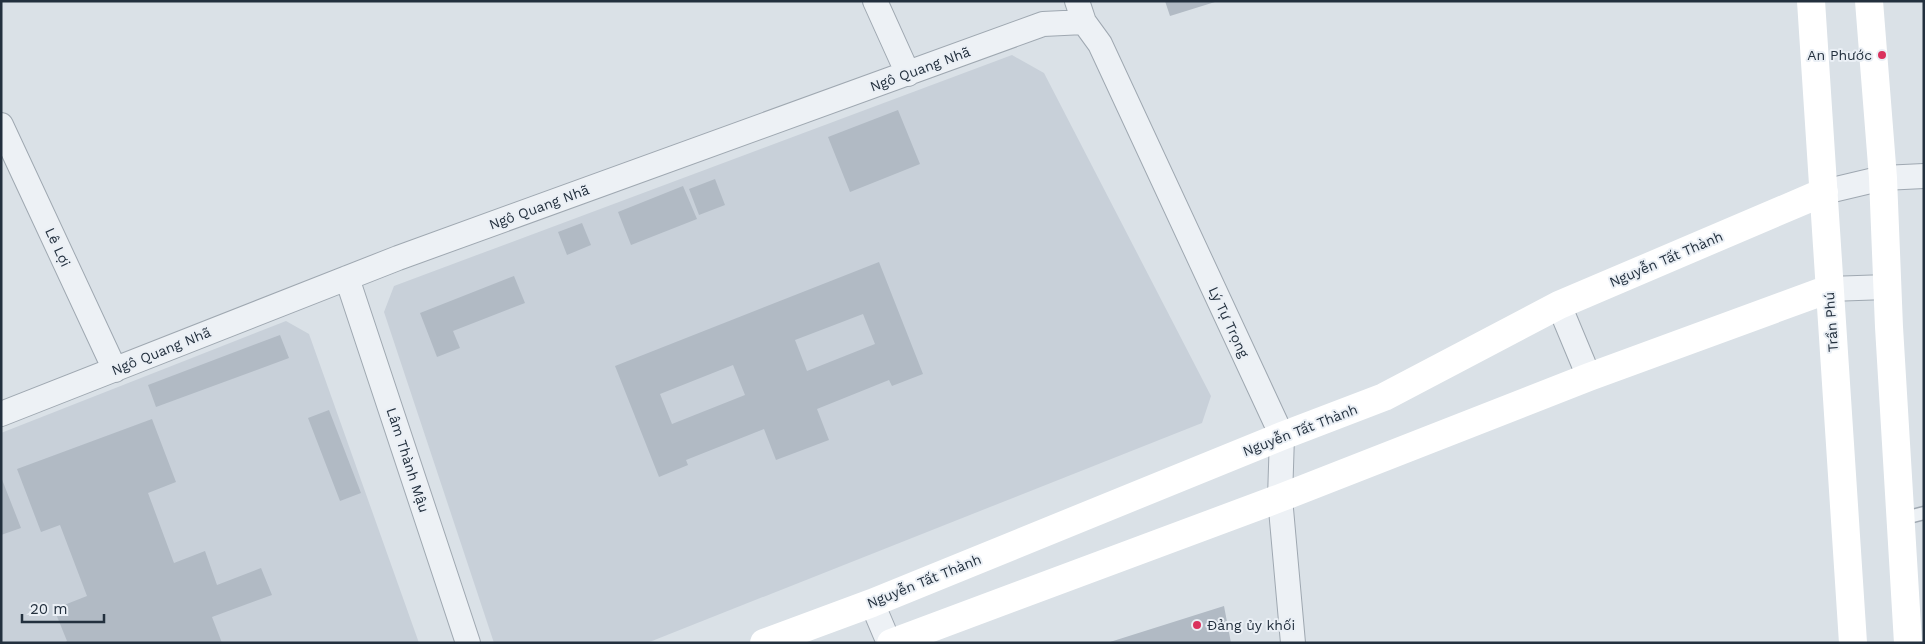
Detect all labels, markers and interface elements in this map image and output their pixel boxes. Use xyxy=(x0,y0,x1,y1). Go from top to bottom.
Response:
street label: Ngô Quang Nhã xyxy=(868,43,972,95)
place label: An Phước xyxy=(1807,47,1872,63)
marker: An Phước xyxy=(1876,49,1888,61)
street label: Ngô Quang Nhã xyxy=(487,181,591,233)
street label: Lê Lợi xyxy=(42,225,74,269)
street label: Nguyễn Tất Thành xyxy=(1607,228,1725,290)
street label: Lý Tự Trọng xyxy=(1206,284,1253,361)
street label: Trần Phú xyxy=(1821,291,1841,353)
street label: Ngô Quang Nhã xyxy=(109,324,213,378)
street label: Nguyễn Tất Thành xyxy=(1240,401,1360,459)
street label: Lâm Thành Mậu xyxy=(383,406,433,514)
street label: Nguyễn Tất Thành xyxy=(865,551,983,611)
scale bar xyxy=(22,592,105,624)
text: 20 m xyxy=(30,600,68,618)
place label: Đảng ủy khối xyxy=(1207,617,1295,633)
marker: Đảng ủy khối xyxy=(1191,619,1203,631)

